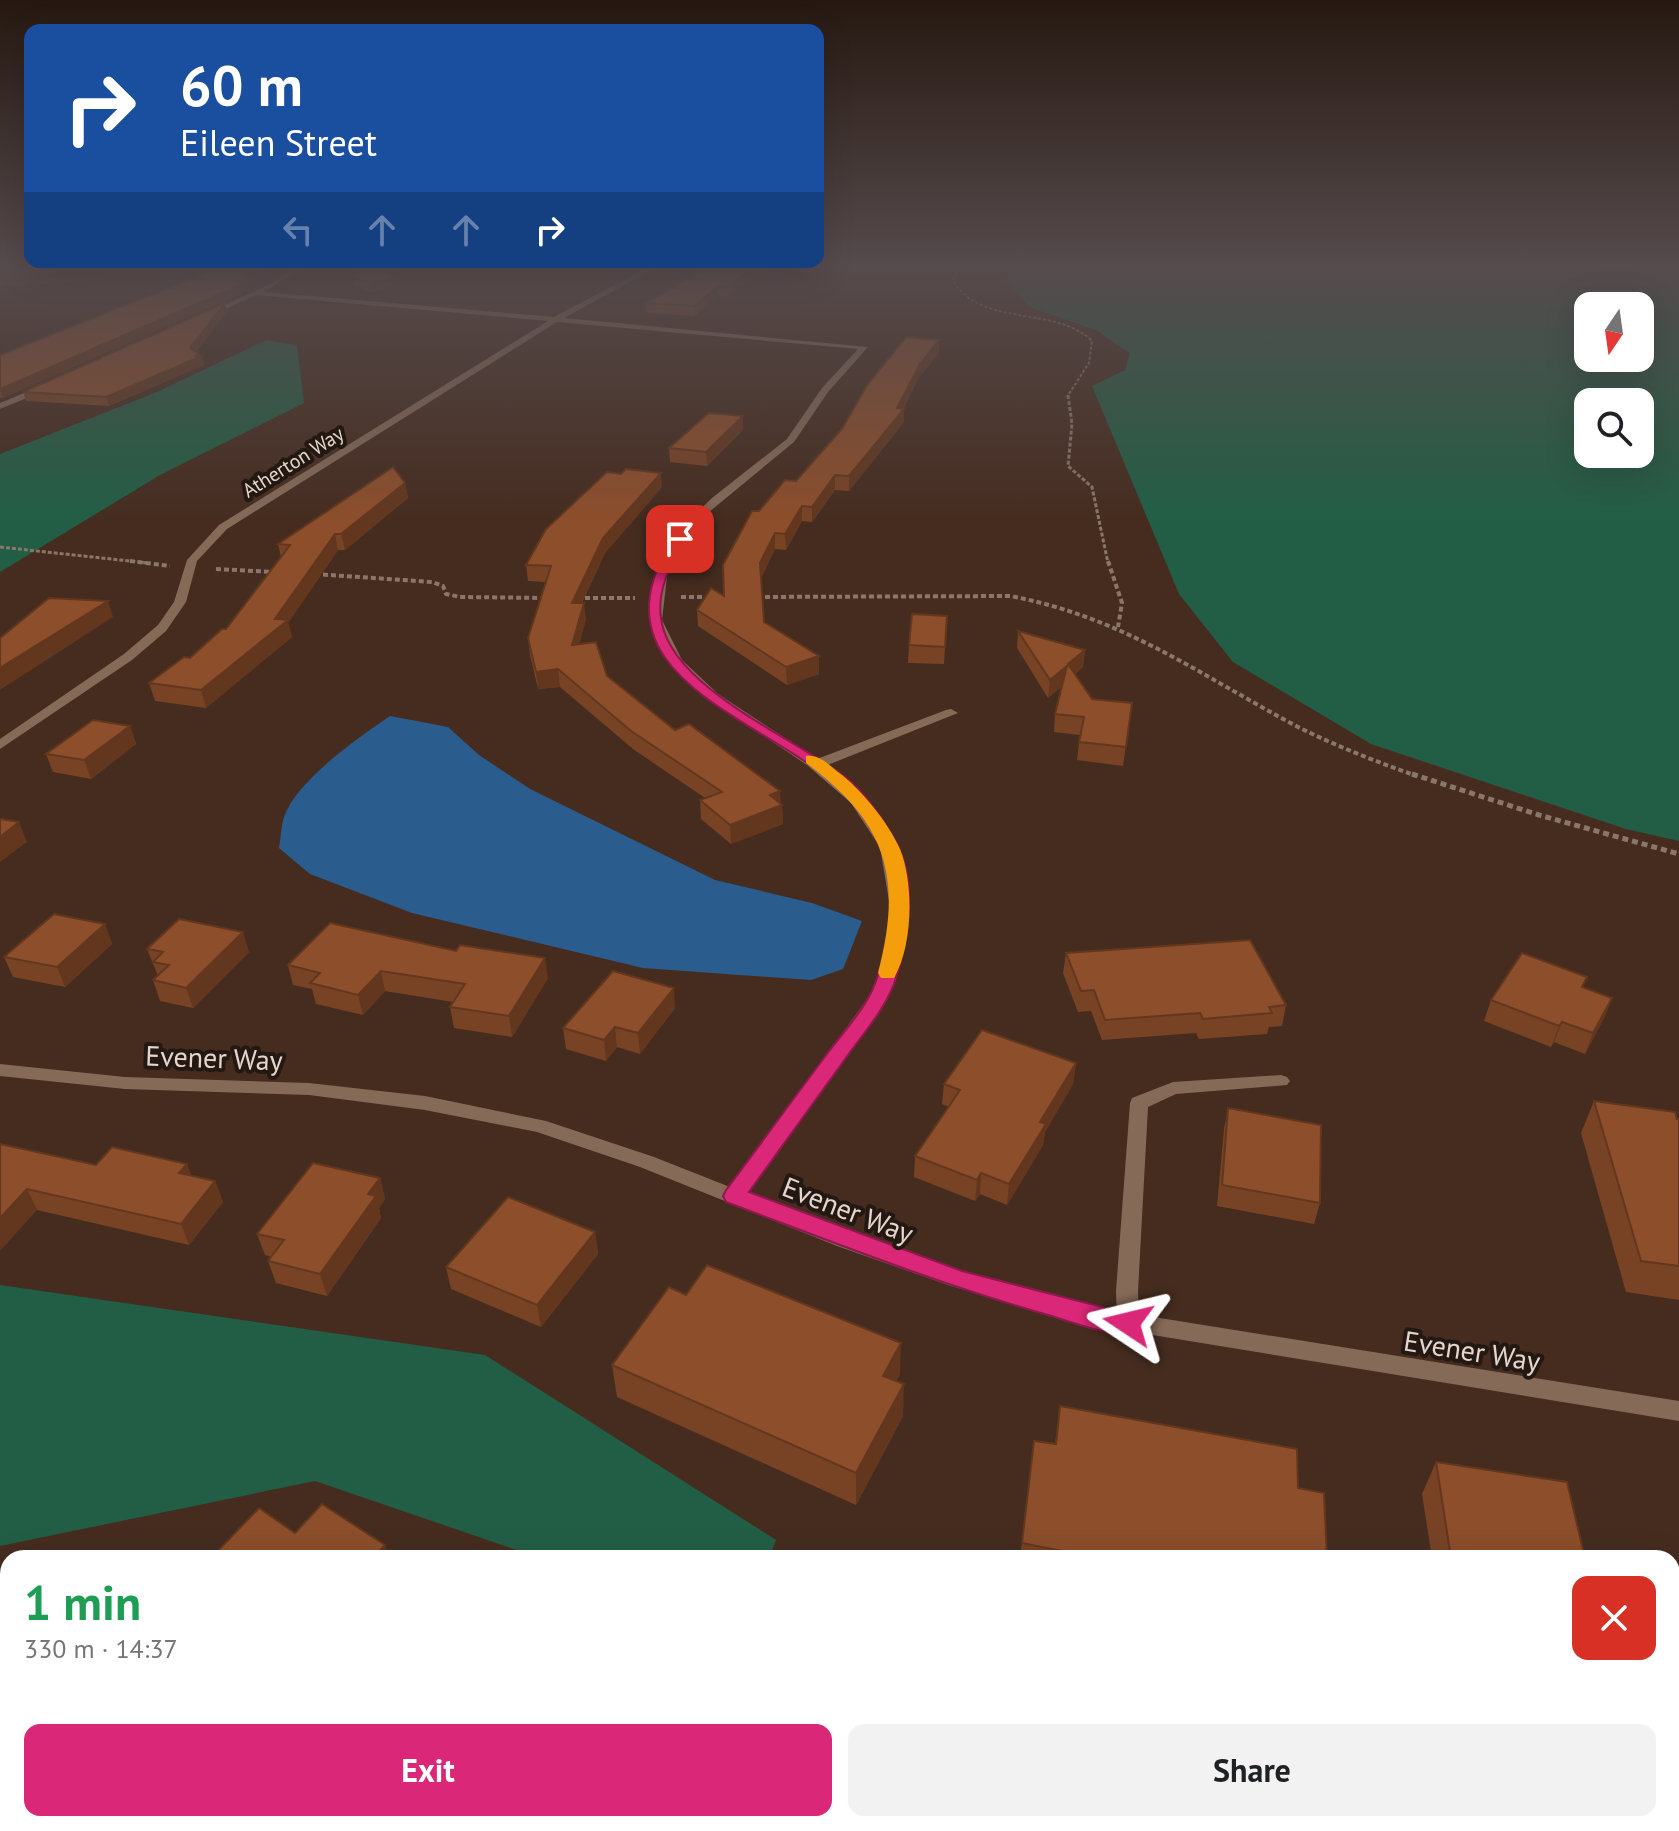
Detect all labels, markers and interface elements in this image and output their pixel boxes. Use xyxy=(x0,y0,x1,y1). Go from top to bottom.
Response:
text: 60 m xyxy=(180,49,303,121)
icon: right xyxy=(48,56,152,160)
text: Eileen Street xyxy=(180,119,377,166)
icon: left xyxy=(276,208,320,252)
icon: ahead xyxy=(360,208,404,252)
icon: ahead xyxy=(444,208,488,252)
icon: right xyxy=(528,208,572,252)
north arrow xyxy=(1574,292,1654,372)
map controls xyxy=(1574,292,1654,468)
button: search xyxy=(1574,388,1654,468)
street label: Atherton Way xyxy=(237,420,349,503)
pin xyxy=(646,505,714,573)
icon: arrive xyxy=(658,517,702,561)
street label: Evener Way xyxy=(145,1037,283,1078)
street label: Evener Way xyxy=(777,1168,919,1251)
position arrow xyxy=(1086,1281,1170,1365)
street label: Evener Way xyxy=(1401,1321,1543,1380)
text: 1 min xyxy=(24,1571,141,1633)
button: close xyxy=(1572,1576,1656,1660)
text: 330 m · 14:37 xyxy=(24,1632,178,1665)
button: Exit xyxy=(24,1724,832,1816)
button: Share xyxy=(848,1724,1656,1816)

